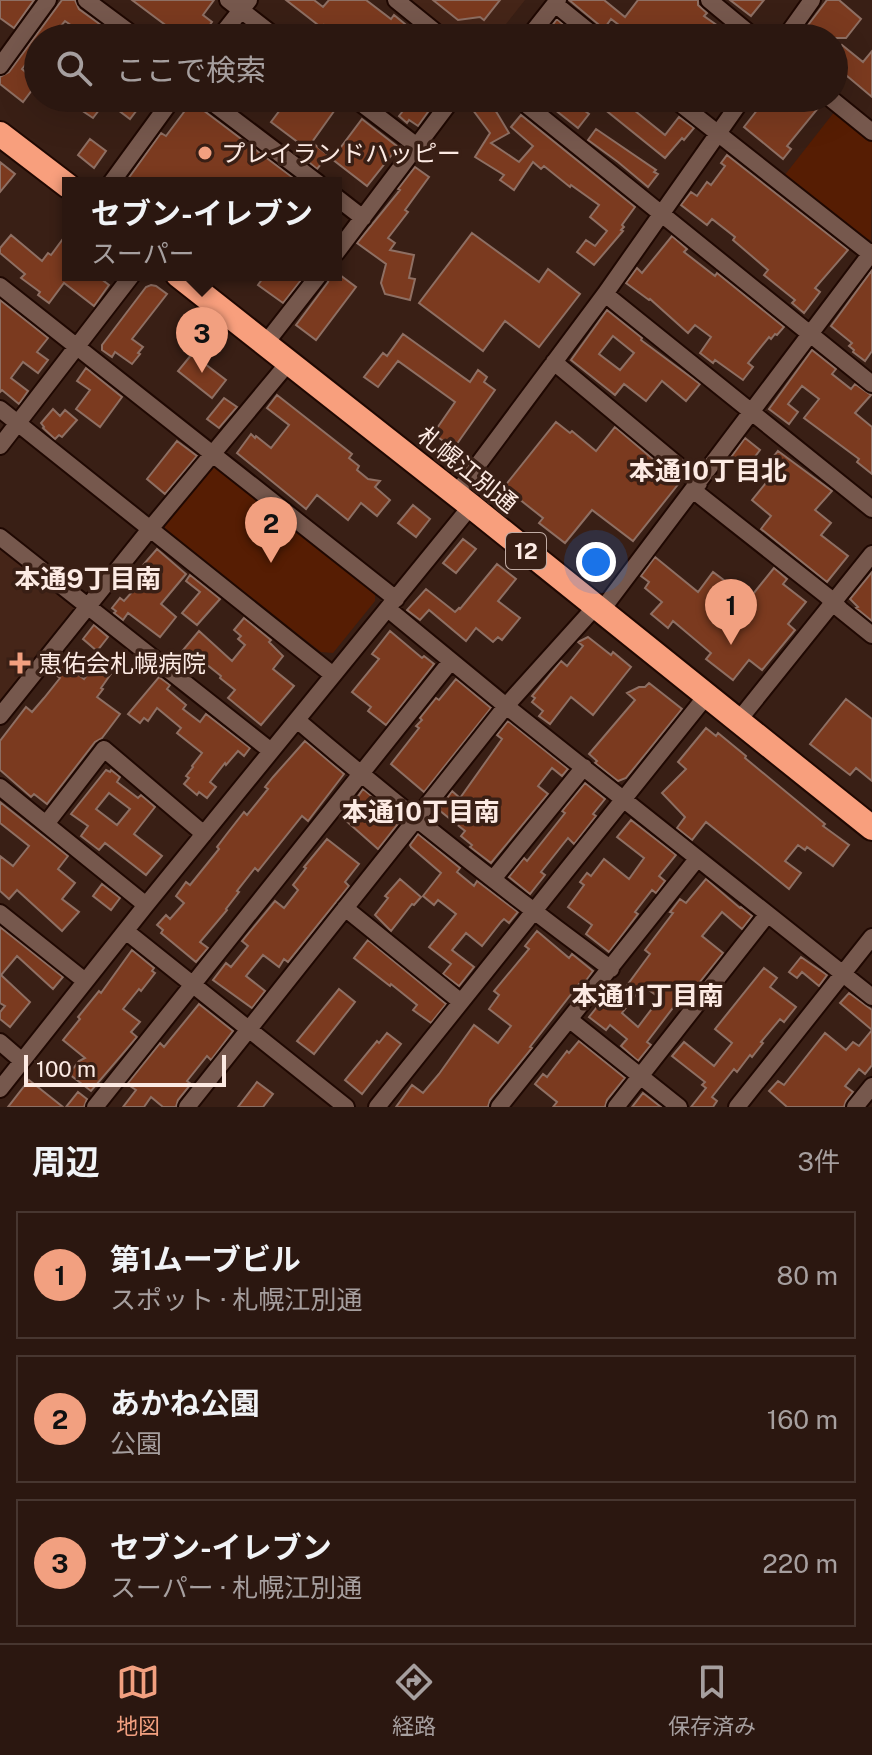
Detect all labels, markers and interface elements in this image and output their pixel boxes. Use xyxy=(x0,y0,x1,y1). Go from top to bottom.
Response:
search box xyxy=(24,24,848,112)
icon: search xyxy=(52,46,96,90)
text: ここで検索 xyxy=(116,52,266,88)
place label: プレイランドハッピー xyxy=(221,139,461,167)
marker: プレイランドハッピー xyxy=(196,144,214,162)
popup xyxy=(62,177,342,281)
text: セブン-イレブン xyxy=(91,195,313,231)
text: スーパー xyxy=(91,238,195,269)
pin: 3 xyxy=(176,307,228,373)
street label: 札幌江別通 xyxy=(413,420,523,518)
district label: 本通10丁目北 xyxy=(629,455,787,486)
pin: 2 xyxy=(245,497,297,563)
road number: 12 xyxy=(506,533,546,569)
your location xyxy=(576,542,616,582)
district label: 本通9丁目南 xyxy=(14,563,162,594)
pin: 1 xyxy=(705,579,757,645)
place label: 恵佑会札幌病院 xyxy=(38,649,206,677)
marker: 恵佑会札幌病院 xyxy=(9,652,31,674)
district label: 本通10丁目南 xyxy=(342,796,500,827)
district label: 本通11丁目南 xyxy=(572,980,724,1011)
scale bar xyxy=(24,1051,226,1087)
text: 100 m xyxy=(36,1056,96,1082)
text: 周辺 xyxy=(32,1142,100,1182)
text: 3件 xyxy=(798,1146,840,1177)
text: 第1ムーブビル xyxy=(110,1241,301,1277)
text: 1 xyxy=(54,1260,66,1291)
text: 80 m xyxy=(777,1260,838,1291)
text: スポット · 札幌江別通 xyxy=(110,1284,362,1315)
text: あかね公園 xyxy=(110,1385,260,1421)
text: 2 xyxy=(52,1404,68,1435)
text: 160 m xyxy=(767,1404,838,1435)
text: 公園 xyxy=(110,1428,162,1459)
text: セブン-イレブン xyxy=(110,1529,332,1565)
text: 3 xyxy=(51,1548,69,1579)
text: 220 m xyxy=(762,1548,838,1579)
text: スーパー · 札幌江別通 xyxy=(110,1572,362,1603)
tab: 地図 xyxy=(116,1660,160,1740)
tab: 経路 xyxy=(392,1660,436,1740)
tab: 保存済み xyxy=(668,1660,756,1740)

